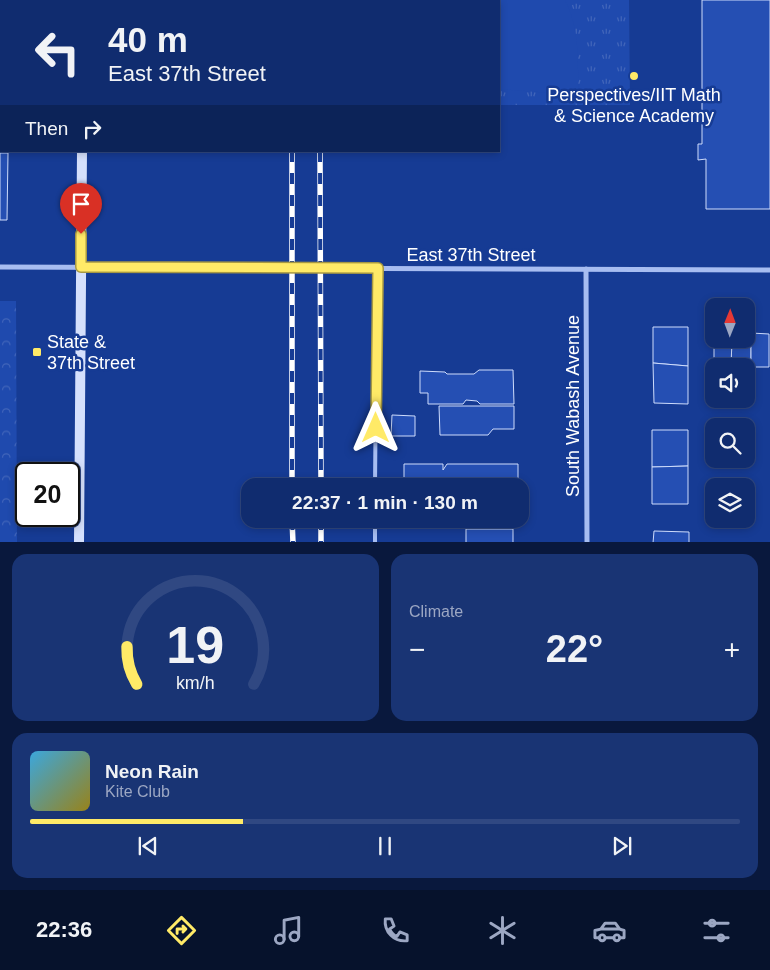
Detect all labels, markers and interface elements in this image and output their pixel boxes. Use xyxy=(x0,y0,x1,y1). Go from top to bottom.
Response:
icon: left xyxy=(25,20,90,85)
text: 40 m xyxy=(108,20,188,59)
text: East 37th Street xyxy=(108,61,266,86)
marker: Perspectives/IIT Math & Science Academy xyxy=(628,70,640,82)
place label: Perspectives/IIT Math & Science Academy xyxy=(547,85,721,126)
icon: right xyxy=(78,115,106,143)
text: Then xyxy=(25,118,68,139)
pin xyxy=(60,183,102,234)
icon: arrive xyxy=(67,190,95,218)
street label: East 37th Street xyxy=(406,245,536,265)
north arrow xyxy=(705,298,755,348)
map controls xyxy=(705,298,755,528)
street label: South Wabash Avenue xyxy=(563,315,583,497)
place label: State & 37th Street xyxy=(47,332,135,373)
marker: State & 37th Street xyxy=(31,346,43,358)
button: sound xyxy=(705,358,755,408)
position arrow xyxy=(349,401,401,453)
button: search xyxy=(705,418,755,468)
speed limit sign: 20 xyxy=(15,462,80,527)
button: layers xyxy=(705,478,755,528)
text: 22:37 · 1 min · 130 m xyxy=(292,492,478,513)
text: Climate xyxy=(409,603,463,620)
text: 19 xyxy=(167,616,224,674)
text: 22° xyxy=(546,628,603,670)
text: − xyxy=(409,634,425,665)
text: + xyxy=(724,634,740,665)
text: km/h xyxy=(176,673,215,693)
text: Neon Rain xyxy=(105,761,199,782)
text: Kite Club xyxy=(105,783,170,800)
icon: previous xyxy=(134,832,162,860)
icon: pause xyxy=(371,832,399,860)
icon: next xyxy=(608,832,636,860)
icon: directions xyxy=(164,913,199,948)
icon: music xyxy=(271,913,306,948)
icon: phone xyxy=(378,913,413,948)
icon: climate xyxy=(485,913,520,948)
icon: car xyxy=(592,913,627,948)
icon: filters xyxy=(699,913,734,948)
text: 22:36 xyxy=(36,917,92,942)

